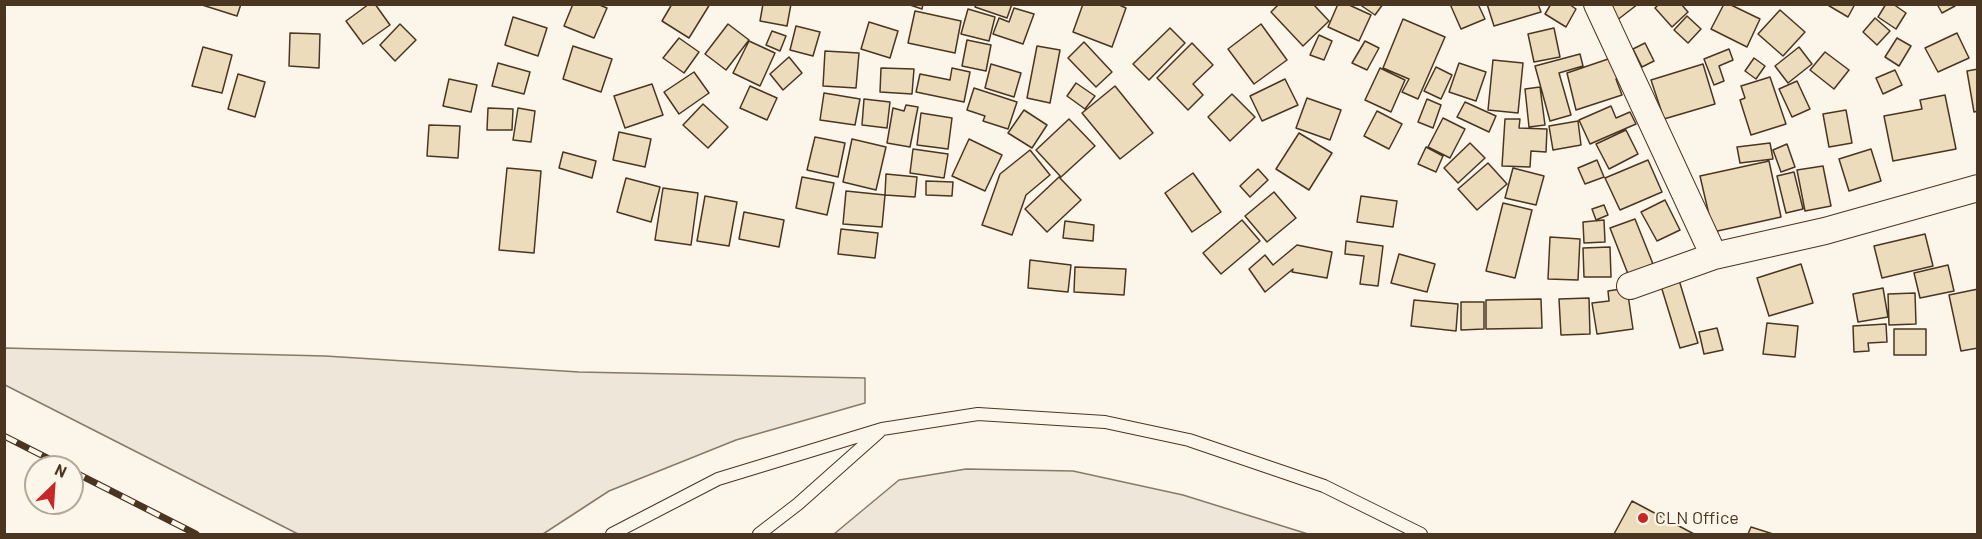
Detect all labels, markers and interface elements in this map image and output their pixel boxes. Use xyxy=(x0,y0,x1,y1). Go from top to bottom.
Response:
north arrow xyxy=(24,455,84,515)
text: N xyxy=(52,459,70,481)
place label: CLN Office xyxy=(1655,507,1739,529)
marker: CLN Office xyxy=(1636,511,1650,525)

